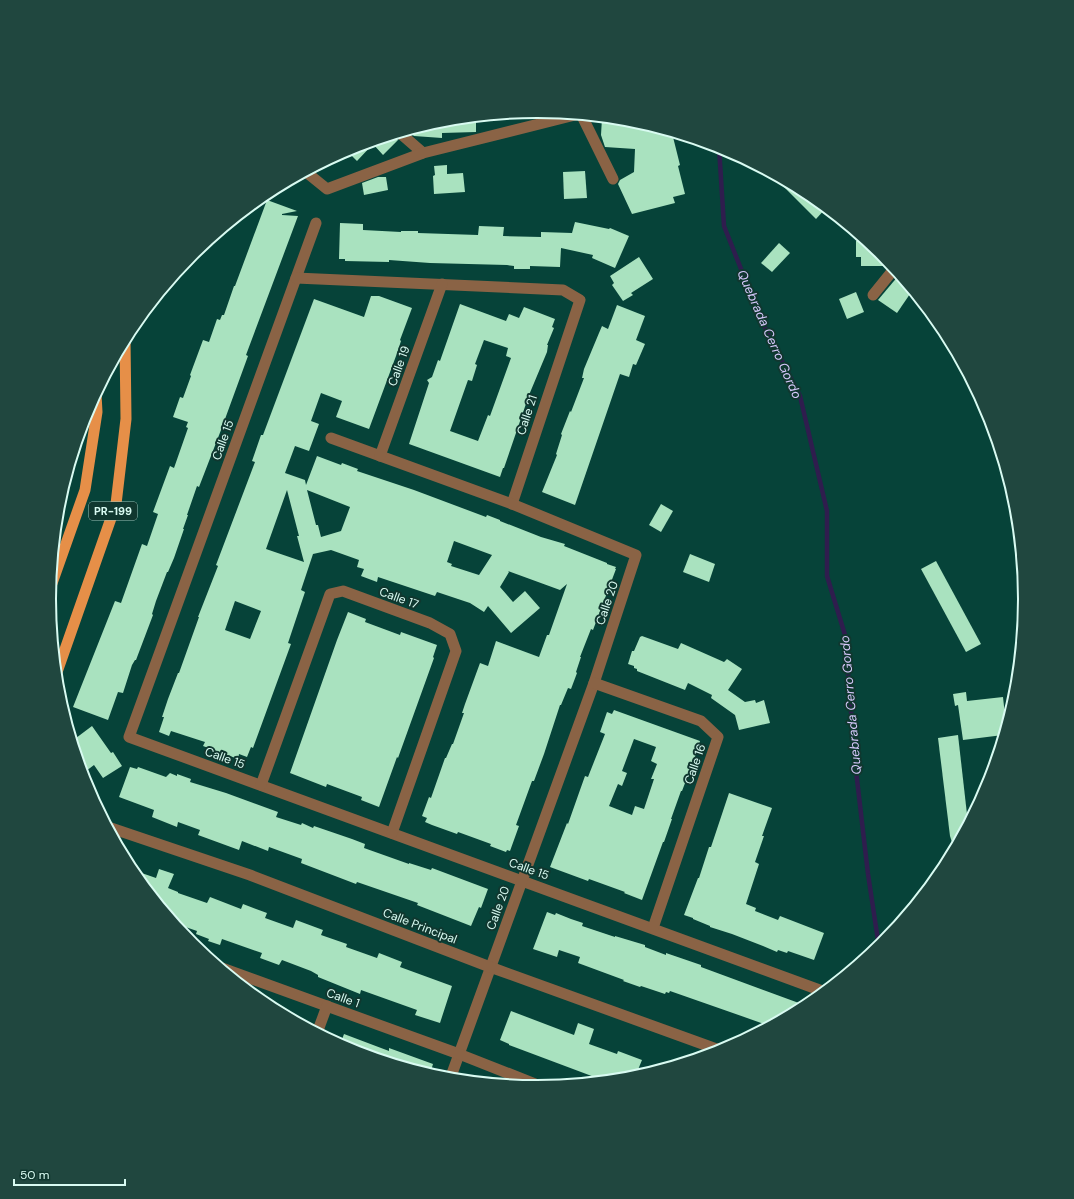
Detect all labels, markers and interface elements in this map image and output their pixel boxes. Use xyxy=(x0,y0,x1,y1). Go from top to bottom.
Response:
water label: Quebrada Cerro Gordo xyxy=(733,267,806,402)
street label: Calle 19 xyxy=(384,344,414,388)
street label: Calle 21 xyxy=(513,393,541,437)
street label: Calle 15 xyxy=(208,418,238,462)
road number: PR-199 xyxy=(89,502,137,520)
street label: Calle 20 xyxy=(592,579,622,627)
street label: Calle 17 xyxy=(377,584,421,612)
water label: Quebrada Cerro Gordo xyxy=(836,634,865,775)
street label: Calle 16 xyxy=(681,742,709,786)
street label: Calle 15 xyxy=(203,743,247,773)
street label: Calle 15 xyxy=(507,854,551,884)
street label: Calle 20 xyxy=(483,884,513,932)
street label: Calle Principal xyxy=(381,905,459,947)
street label: Calle 1 xyxy=(324,985,362,1011)
scale bar xyxy=(14,1161,125,1187)
text: 50 m xyxy=(20,1167,49,1183)

